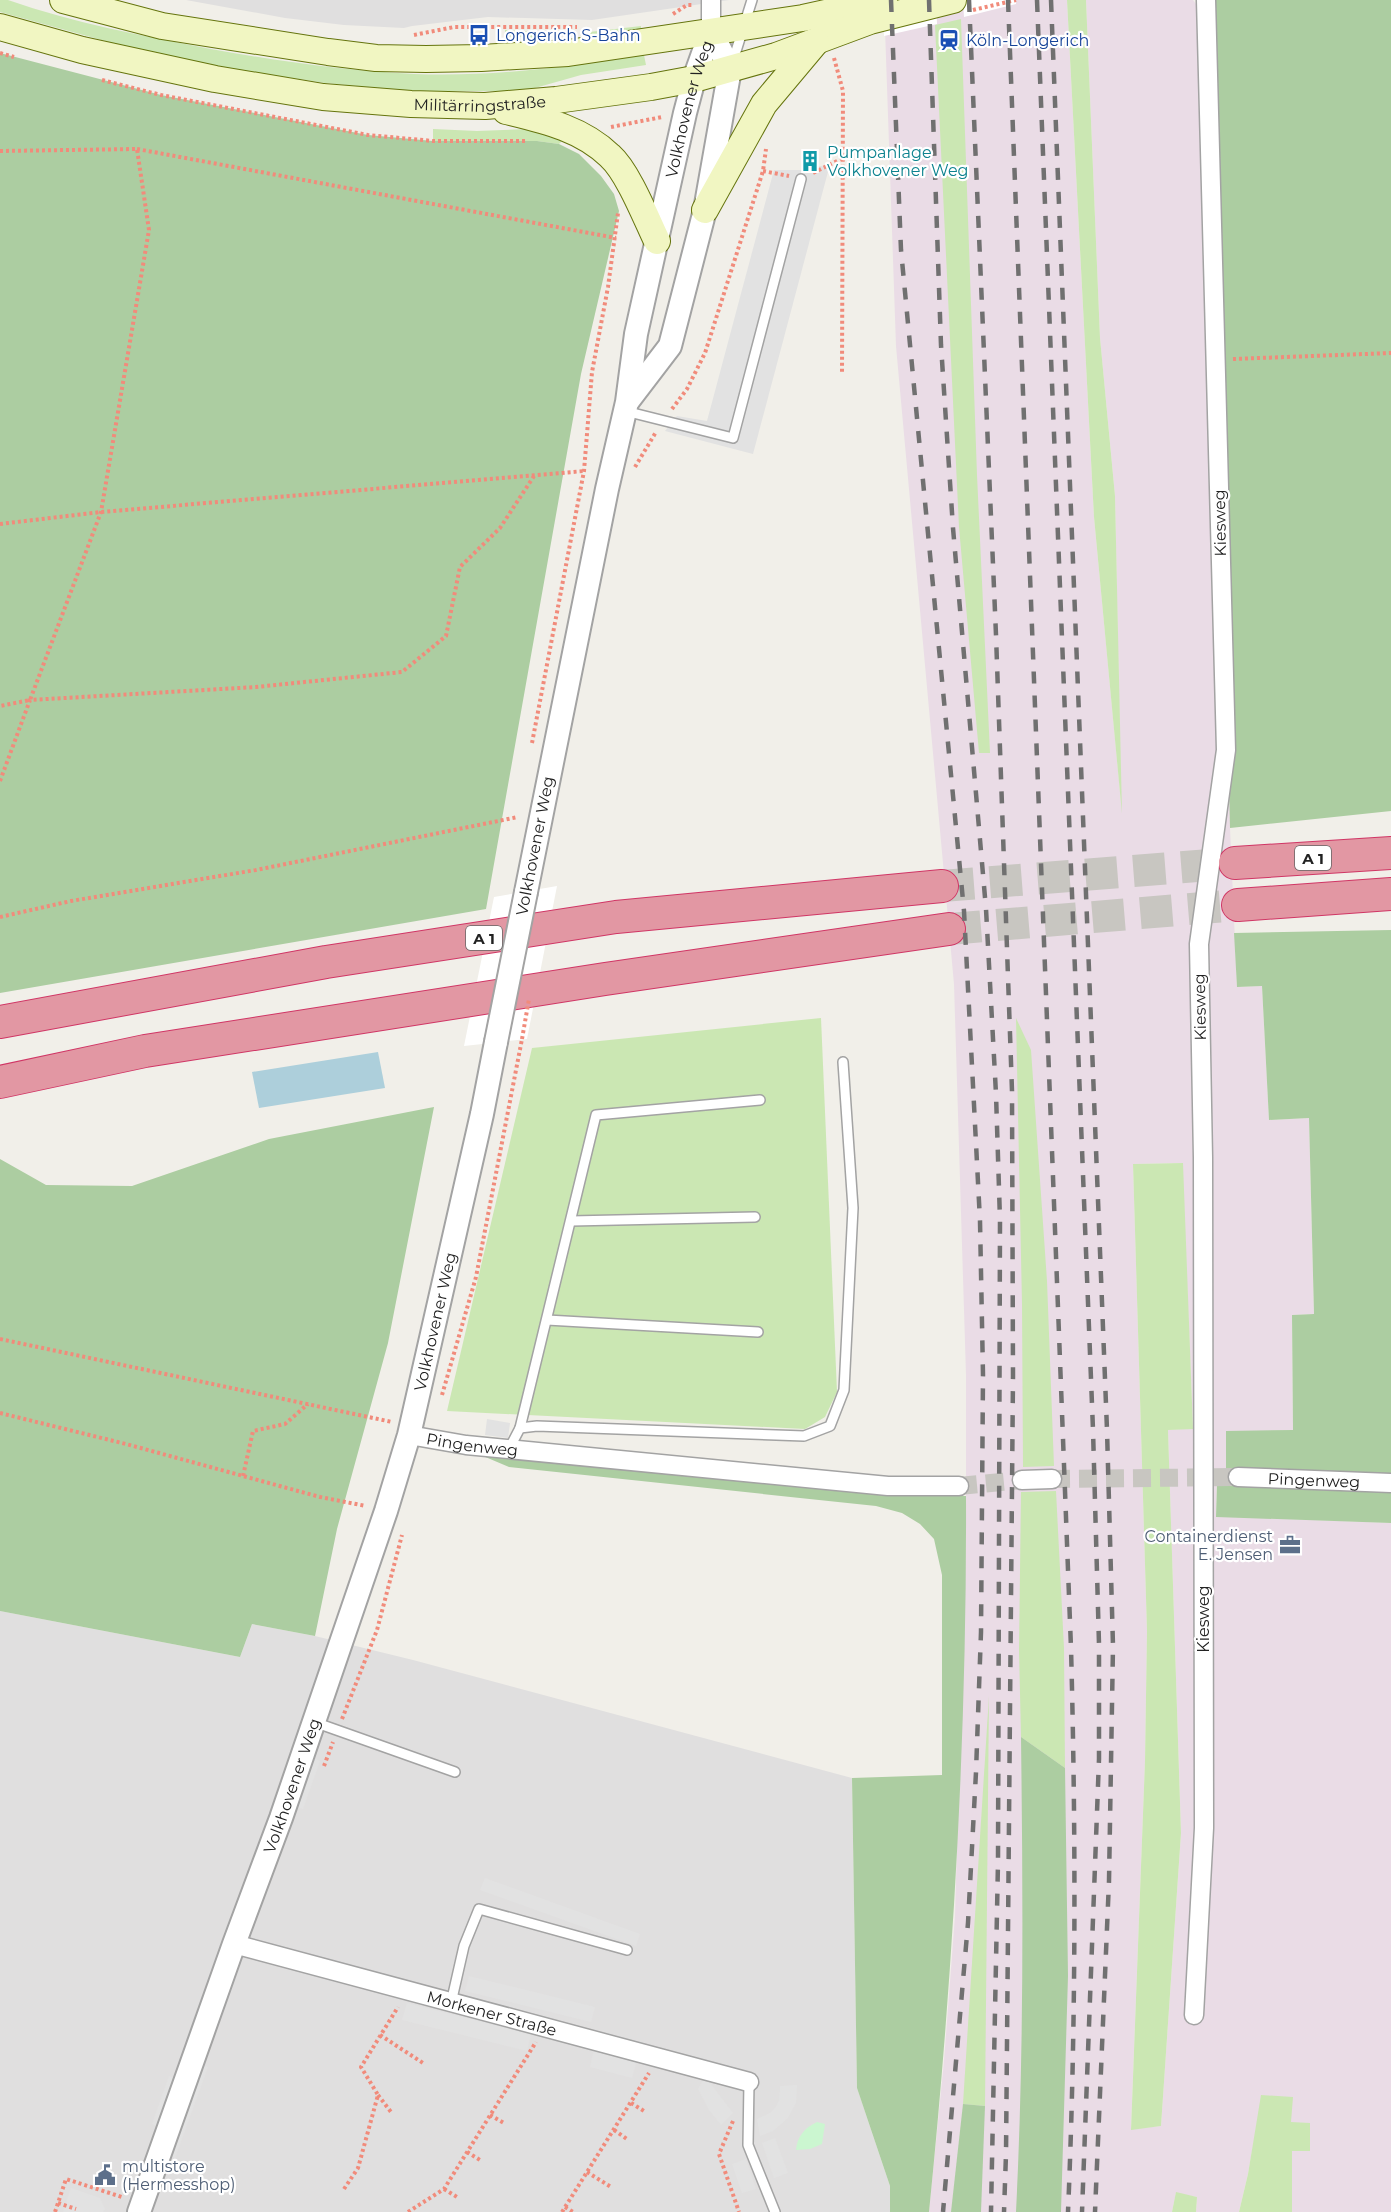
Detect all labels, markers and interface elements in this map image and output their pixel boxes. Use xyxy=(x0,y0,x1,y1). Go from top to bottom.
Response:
bus stop icon: Longerich S-Bahn xyxy=(467,23,491,47)
place label: Longerich S-Bahn xyxy=(496,26,641,45)
station icon: Köln-Longerich xyxy=(937,28,961,52)
place label: Köln-Longerich xyxy=(966,31,1089,50)
street label: Volkhovener Weg xyxy=(661,38,716,180)
street label: Militärringstraße xyxy=(414,91,547,116)
place label: Pumpanlage Volkhovener Weg xyxy=(827,143,969,180)
building icon: Pumpanlage Volkhovener Weg xyxy=(798,149,822,173)
street label: Kiesweg xyxy=(1210,489,1230,557)
street label: Volkhovener Weg xyxy=(512,775,558,917)
road number: A 1 xyxy=(1295,846,1331,870)
road number: A 1 xyxy=(466,926,502,950)
street label: Kiesweg xyxy=(1190,973,1210,1041)
street label: Volkhovener Weg xyxy=(410,1250,460,1393)
street label: Pingenweg xyxy=(425,1429,519,1460)
street label: Pingenweg xyxy=(1267,1469,1360,1491)
place label: Containerdienst E. Jensen xyxy=(1145,1527,1273,1564)
office icon: Containerdienst E. Jensen xyxy=(1278,1533,1302,1557)
street label: Kiesweg xyxy=(1194,1585,1213,1653)
street label: Volkhovener Weg xyxy=(259,1716,324,1856)
street label: Morkener Straße xyxy=(425,1987,559,2040)
place label: multistore (Hermesshop) xyxy=(122,2157,235,2194)
public building icon: multistore (Hermesshop) xyxy=(93,2163,117,2187)

